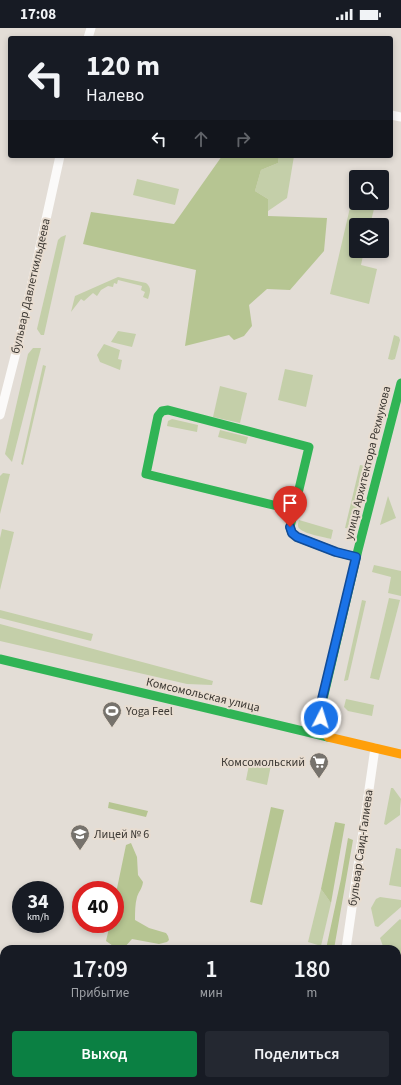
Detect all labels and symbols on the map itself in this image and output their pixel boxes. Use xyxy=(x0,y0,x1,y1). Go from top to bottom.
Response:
street label: бульвар Давлеткильдеева xyxy=(7,217,55,355)
street label: улица Архитектора Рехмукова xyxy=(341,384,395,542)
pin xyxy=(273,486,307,527)
street label: Комсомольская улица xyxy=(144,674,262,716)
position arrow xyxy=(300,697,342,739)
sports icon: Yoga Feel xyxy=(101,700,123,728)
place label: Yoga Feel xyxy=(125,703,173,720)
supermarket icon: Комсомольский xyxy=(308,751,330,779)
place label: Комсомольский xyxy=(221,754,305,771)
street label: бульвар Саид-Галиева xyxy=(344,789,378,907)
school or university icon: Лицей № 6 xyxy=(69,823,91,851)
place label: Лицей № 6 xyxy=(94,826,149,843)
speed limit sign: 40 xyxy=(72,881,124,933)

